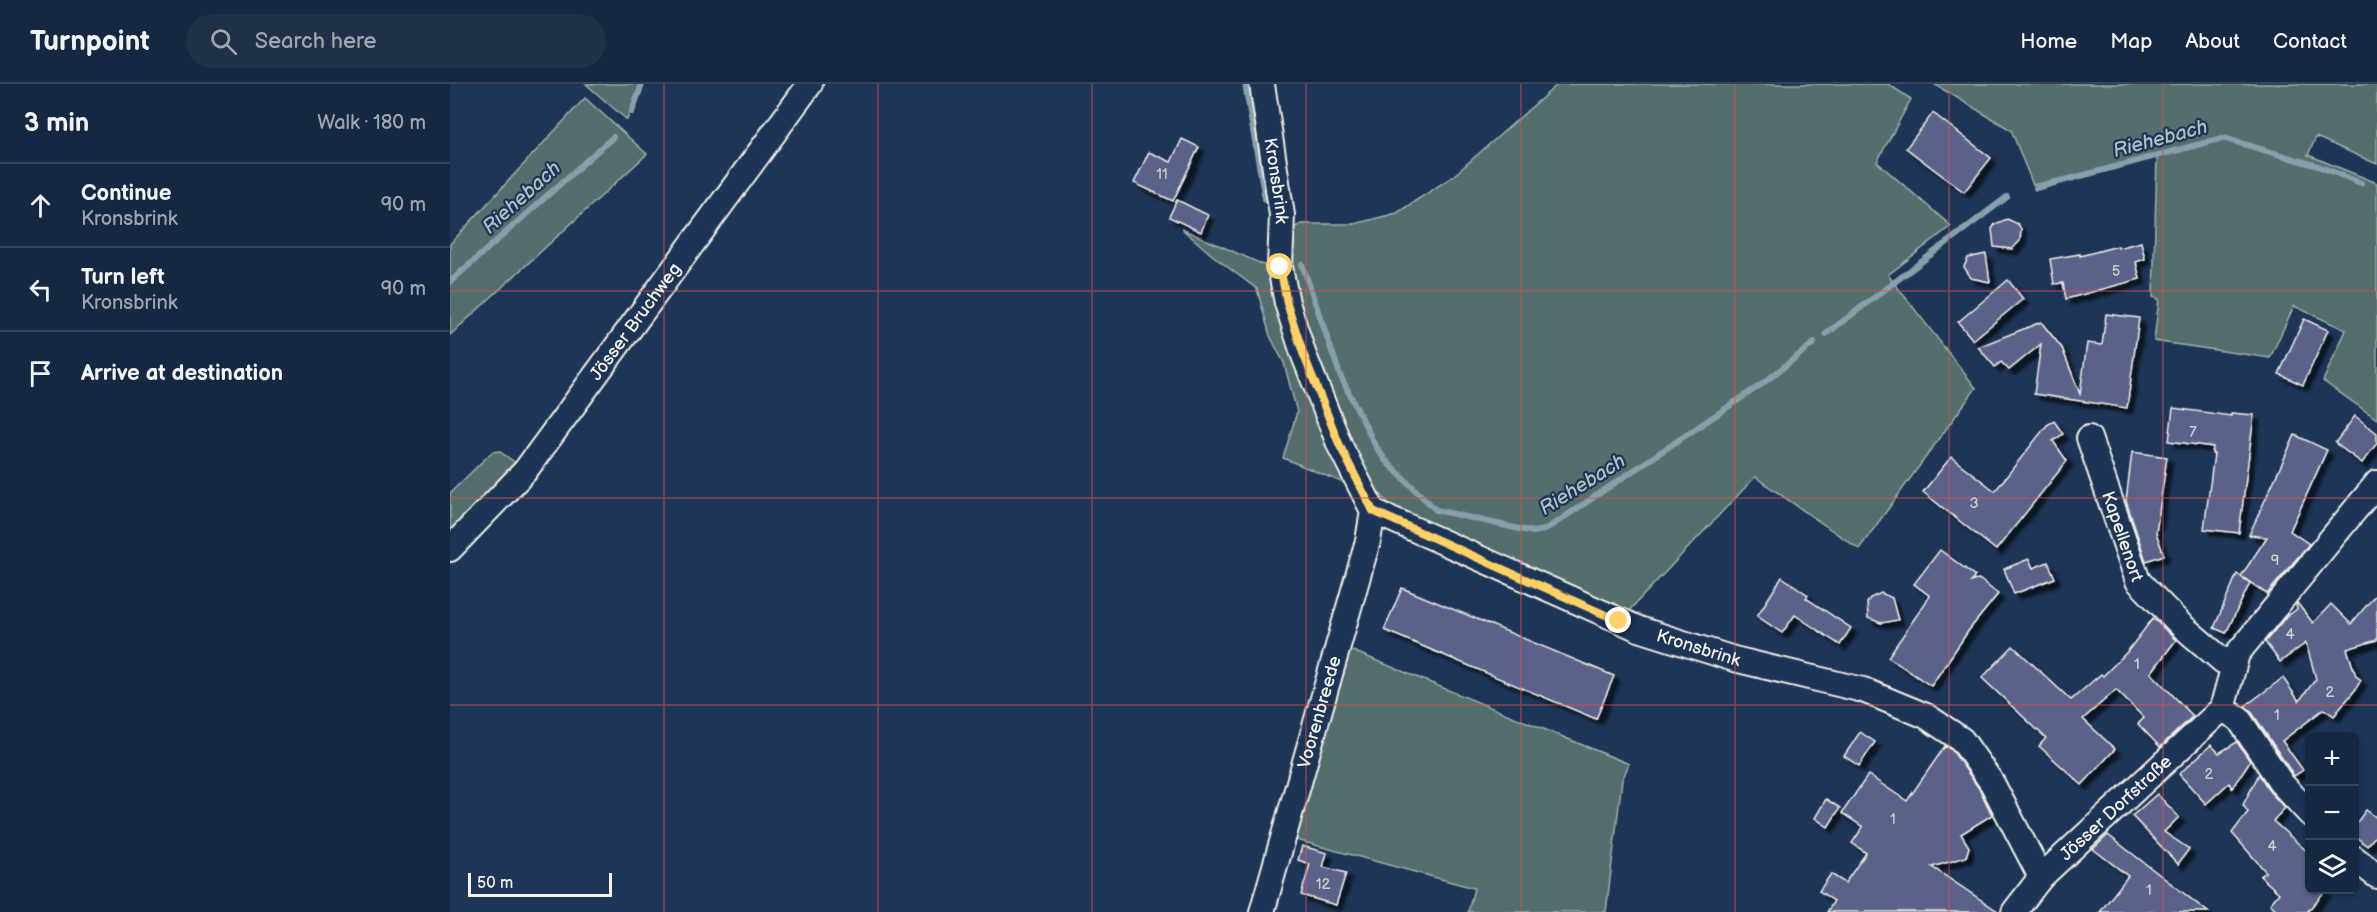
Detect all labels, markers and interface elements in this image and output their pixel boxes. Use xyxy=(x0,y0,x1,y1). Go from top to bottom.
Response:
search box xyxy=(186,14,606,68)
text: Turnpoint xyxy=(30,25,150,58)
icon: search xyxy=(207,25,240,58)
text: Search here xyxy=(255,28,377,55)
text: Home xyxy=(2020,29,2077,54)
text: Map xyxy=(2110,29,2152,54)
text: About xyxy=(2185,29,2240,54)
text: Contact xyxy=(2273,29,2347,54)
text: 3 min xyxy=(24,108,89,139)
text: Walk · 180 m xyxy=(317,111,426,135)
water label: Riehebach xyxy=(2110,115,2210,163)
street label: Kronsbrink xyxy=(1259,136,1292,224)
water label: Riehebach xyxy=(478,156,566,239)
house number: 11 xyxy=(1156,165,1168,184)
text: Continue xyxy=(81,180,171,207)
icon: ahead xyxy=(24,189,57,222)
text: 90 m xyxy=(381,193,426,217)
text: Kronsbrink xyxy=(81,207,178,231)
route start xyxy=(1266,253,1292,279)
street label: Jösser Bruchweg xyxy=(585,259,686,384)
house number: 5 xyxy=(2112,262,2120,281)
text: Turn left xyxy=(81,264,165,291)
icon: left xyxy=(24,273,57,306)
text: 90 m xyxy=(381,277,426,301)
text: Kronsbrink xyxy=(81,291,178,315)
icon: arrive xyxy=(24,357,57,390)
text: Arrive at destination xyxy=(81,360,283,387)
house number: 7 xyxy=(2189,423,2197,442)
water label: Riehebach xyxy=(1535,449,1630,521)
street label: Kapellenort xyxy=(2097,489,2148,585)
house number: 3 xyxy=(1969,494,1979,513)
house number: 9 xyxy=(2271,551,2279,570)
route end xyxy=(1605,607,1631,633)
street label: Kronsbrink xyxy=(1654,625,1742,671)
house number: 4 xyxy=(2285,625,2295,644)
street label: Voorenbreede xyxy=(1294,653,1346,771)
house number: 1 xyxy=(2134,655,2140,674)
house number: 2 xyxy=(2326,683,2335,702)
house number: 1 xyxy=(2274,706,2280,725)
map controls xyxy=(2305,732,2359,894)
button: + xyxy=(2305,732,2359,786)
street label: Jösser Dorfstraße xyxy=(2056,751,2177,865)
house number: 2 xyxy=(2205,765,2214,784)
button: − xyxy=(2305,786,2359,840)
house number: 1 xyxy=(1890,810,1896,829)
house number: 4 xyxy=(2267,837,2277,856)
button: layers xyxy=(2305,840,2359,894)
scale bar xyxy=(468,870,612,898)
text: 50 m xyxy=(477,874,513,893)
house number: 12 xyxy=(1316,875,1330,894)
house number: 1 xyxy=(2146,881,2152,900)

